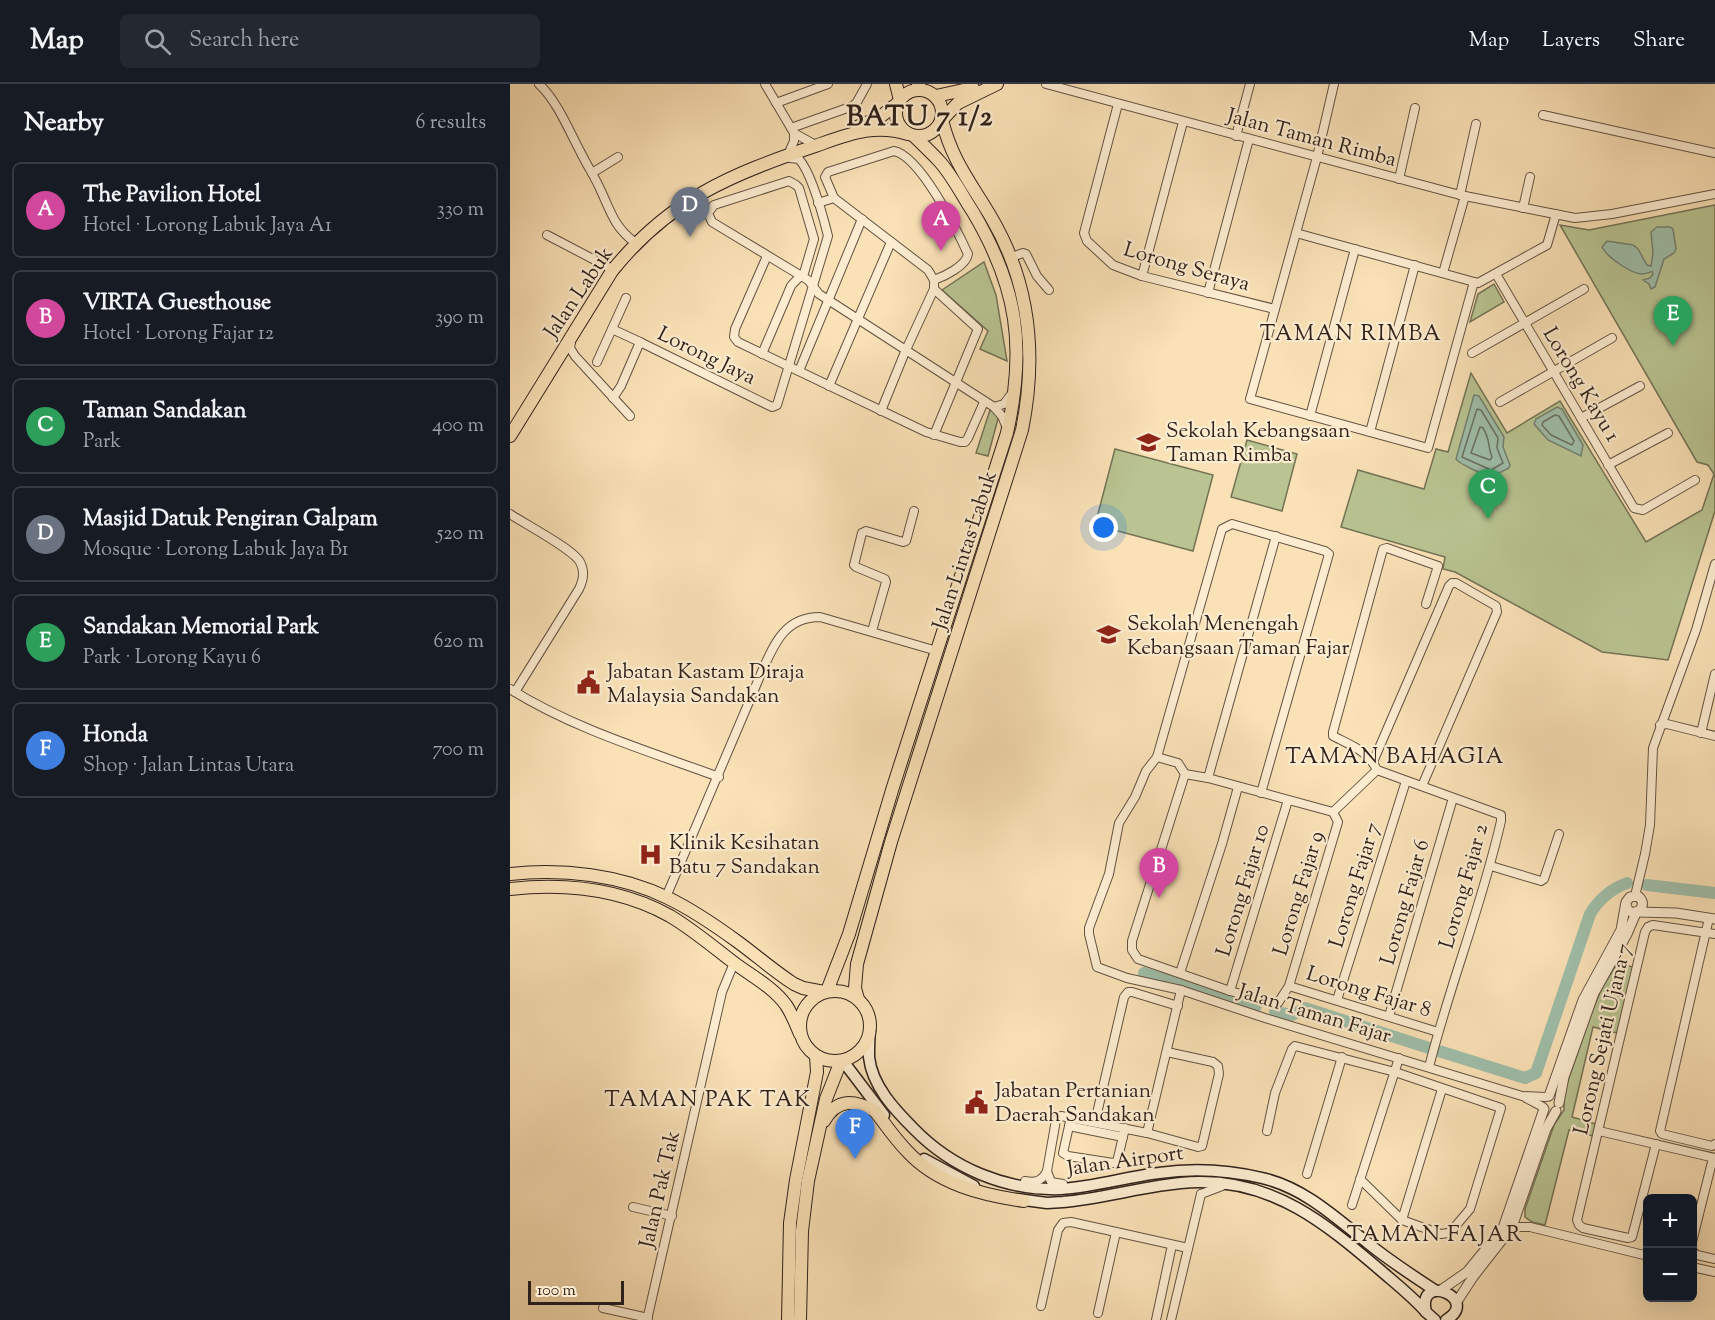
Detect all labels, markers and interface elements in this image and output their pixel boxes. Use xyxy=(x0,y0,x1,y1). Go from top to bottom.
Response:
search box xyxy=(120,14,540,68)
text: Map xyxy=(30,21,84,61)
icon: search xyxy=(141,25,174,58)
text: Search here xyxy=(189,25,299,57)
text: Map xyxy=(1469,26,1509,56)
text: Layers xyxy=(1542,26,1600,56)
text: Share xyxy=(1633,26,1685,56)
district label: BATU 7 1/2 xyxy=(846,99,994,138)
street label: Jalan Taman Rimba xyxy=(1223,102,1400,176)
text: Nearby xyxy=(24,105,104,142)
text: 6 results xyxy=(416,109,486,138)
text: The Pavilion Hotel xyxy=(83,180,261,212)
pin: D xyxy=(670,188,710,237)
text: A xyxy=(37,196,54,225)
text: 330 m xyxy=(437,196,484,225)
pin: A xyxy=(922,202,960,251)
text: Hotel · Lorong Labuk Jaya A1 xyxy=(83,212,332,241)
street label: Lorong Seraya xyxy=(1120,236,1253,300)
street label: Jalan Labuk xyxy=(537,241,622,346)
text: VIRTA Guesthouse xyxy=(83,288,271,320)
pin: E xyxy=(1654,296,1692,346)
text: B xyxy=(39,304,52,333)
text: 390 m xyxy=(435,304,484,333)
district label: TAMAN RIMBA xyxy=(1260,319,1442,351)
text: Hotel · Lorong Fajar 12 xyxy=(83,320,274,349)
street label: Lorong Jaya xyxy=(652,320,761,394)
street label: Lorong Kayu 1 xyxy=(1534,322,1626,448)
text: Taman Sandakan xyxy=(83,396,246,428)
text: C xyxy=(37,412,54,441)
text: 400 m xyxy=(432,412,484,441)
place label: Sekolah Kebangsaan Taman Rimba xyxy=(1166,417,1350,471)
text: Park xyxy=(83,428,121,457)
school or university icon: Sekolah Kebangsaan Taman Rimba xyxy=(1135,429,1161,455)
street label: Jalan Lintas Labuk xyxy=(926,467,1006,635)
pin: C xyxy=(1468,470,1508,519)
text: Masjid Datuk Pengiran Galpam xyxy=(83,504,378,536)
your location xyxy=(1089,513,1118,542)
text: D xyxy=(38,520,53,549)
text: 520 m xyxy=(436,520,484,549)
text: Mosque · Lorong Labuk Jaya B1 xyxy=(83,536,349,565)
place label: Sekolah Menengah Kebangsaan Taman Fajar xyxy=(1127,610,1349,664)
text: Sandakan Memorial Park xyxy=(83,612,319,644)
school or university icon: Sekolah Menengah Kebangsaan Taman Fajar xyxy=(1096,622,1122,648)
text: E xyxy=(39,628,52,657)
text: 620 m xyxy=(434,628,484,657)
text: Park · Lorong Kayu 6 xyxy=(83,644,261,673)
place label: Jabatan Kastam Diraja Malaysia Sandakan xyxy=(606,658,805,712)
public building icon: Jabatan Kastam Diraja Malaysia Sandakan xyxy=(576,670,602,696)
text: Honda xyxy=(83,720,148,752)
text: F xyxy=(40,736,51,765)
text: 700 m xyxy=(432,736,484,765)
district label: TAMAN BAHAGIA xyxy=(1285,742,1505,774)
text: Shop · Jalan Lintas Utara xyxy=(83,752,294,781)
street label: Lorong Fajar 7 xyxy=(1323,819,1389,952)
street label: Lorong Fajar 2 xyxy=(1433,820,1497,952)
street label: Lorong Fajar 10 xyxy=(1210,821,1278,960)
street label: Lorong Fajar 9 xyxy=(1267,828,1333,960)
place label: Klinik Kesihatan Batu 7 Sandakan xyxy=(669,829,820,883)
street label: Lorong Fajar 6 xyxy=(1374,836,1438,969)
hospital icon: Klinik Kesihatan Batu 7 Sandakan xyxy=(638,841,664,867)
pin: B xyxy=(1140,848,1178,898)
street label: Lorong Sejati Ujana 7 xyxy=(1567,940,1641,1138)
street label: Lorong Fajar 8 xyxy=(1302,960,1435,1026)
street label: Jalan Taman Fajar xyxy=(1233,977,1395,1052)
place label: Jabatan Pertanian Daerah Sandakan xyxy=(994,1077,1155,1131)
district label: TAMAN PAK TAK xyxy=(604,1085,812,1117)
public building icon: Jabatan Pertanian Daerah Sandakan xyxy=(964,1089,990,1115)
pin: F xyxy=(836,1110,874,1159)
street label: Jalan Pak Tak xyxy=(633,1127,689,1252)
street label: Jalan Airport xyxy=(1064,1139,1185,1185)
map controls xyxy=(1643,1194,1697,1302)
button: + xyxy=(1643,1194,1697,1248)
district label: TAMAN FAJAR xyxy=(1347,1220,1523,1252)
button: − xyxy=(1643,1248,1697,1302)
scale bar xyxy=(528,1278,624,1306)
text: 100 m xyxy=(537,1280,576,1303)

